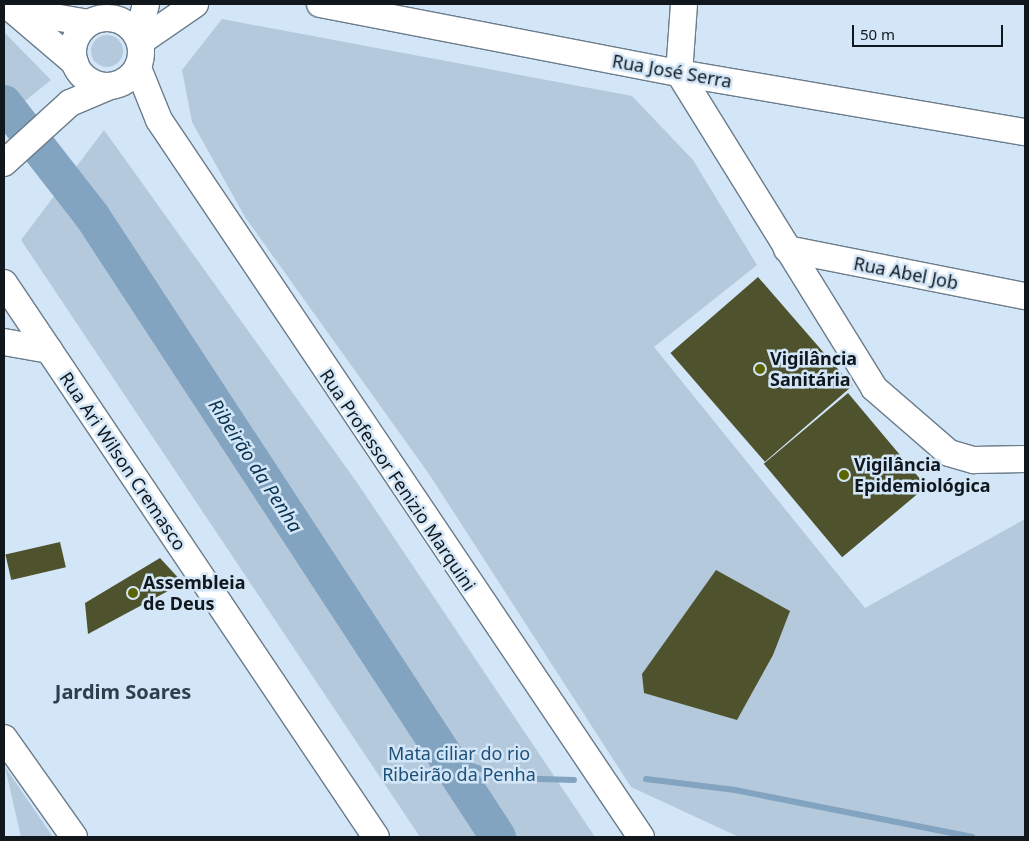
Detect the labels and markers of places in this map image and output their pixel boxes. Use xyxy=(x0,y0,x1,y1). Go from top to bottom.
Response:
place label: Vigilância Sanitária xyxy=(770,348,857,390)
marker: Vigilância Sanitária xyxy=(754,363,766,375)
place label: Vigilância Epidemiológica xyxy=(854,454,991,496)
marker: Vigilância Epidemiológica xyxy=(838,469,850,481)
place label: Assembleia de Deus xyxy=(143,572,245,614)
marker: Assembleia de Deus xyxy=(127,587,139,599)

